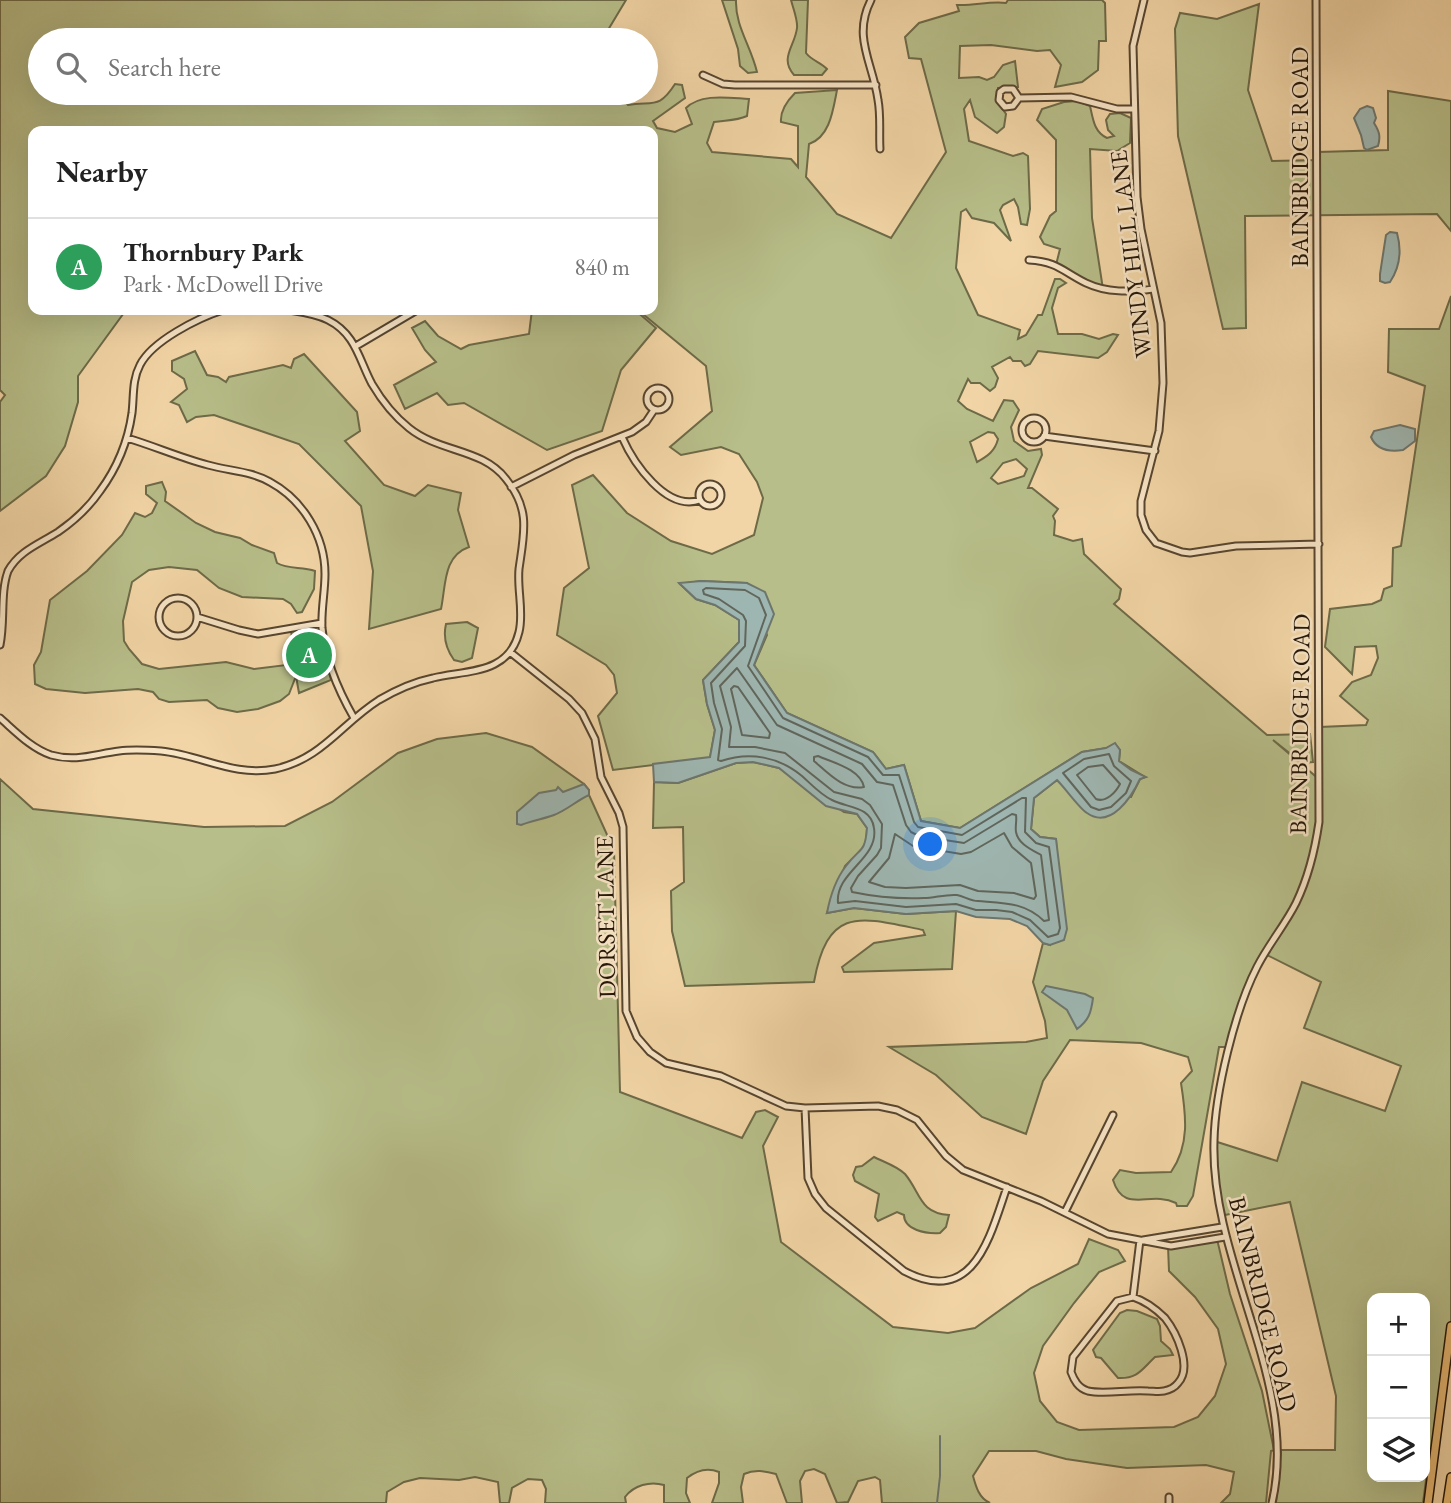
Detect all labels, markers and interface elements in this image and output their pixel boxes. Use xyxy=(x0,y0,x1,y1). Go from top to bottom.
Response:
search box xyxy=(28,28,658,105)
street label: BAINBRIDGE ROAD xyxy=(1284,47,1315,267)
icon: search xyxy=(52,48,90,86)
text: Search here xyxy=(108,50,221,84)
street label: WINDY HILL LANE xyxy=(1102,148,1159,360)
text: Nearby xyxy=(56,152,148,191)
text: Thornbury Park xyxy=(123,235,303,269)
text: A xyxy=(71,252,87,282)
text: 840 m xyxy=(574,252,630,282)
text: Park · McDowell Drive xyxy=(123,269,323,299)
street label: BAINBRIDGE ROAD xyxy=(1282,613,1317,835)
pin: A xyxy=(286,629,332,681)
your location xyxy=(913,827,947,861)
street label: DORSET LANE xyxy=(589,836,622,998)
street label: BAINBRIDGE ROAD xyxy=(1222,1193,1305,1415)
map controls xyxy=(1367,1293,1430,1482)
button: + xyxy=(1367,1293,1430,1356)
button: − xyxy=(1367,1356,1430,1419)
button: layers xyxy=(1367,1419,1430,1482)

